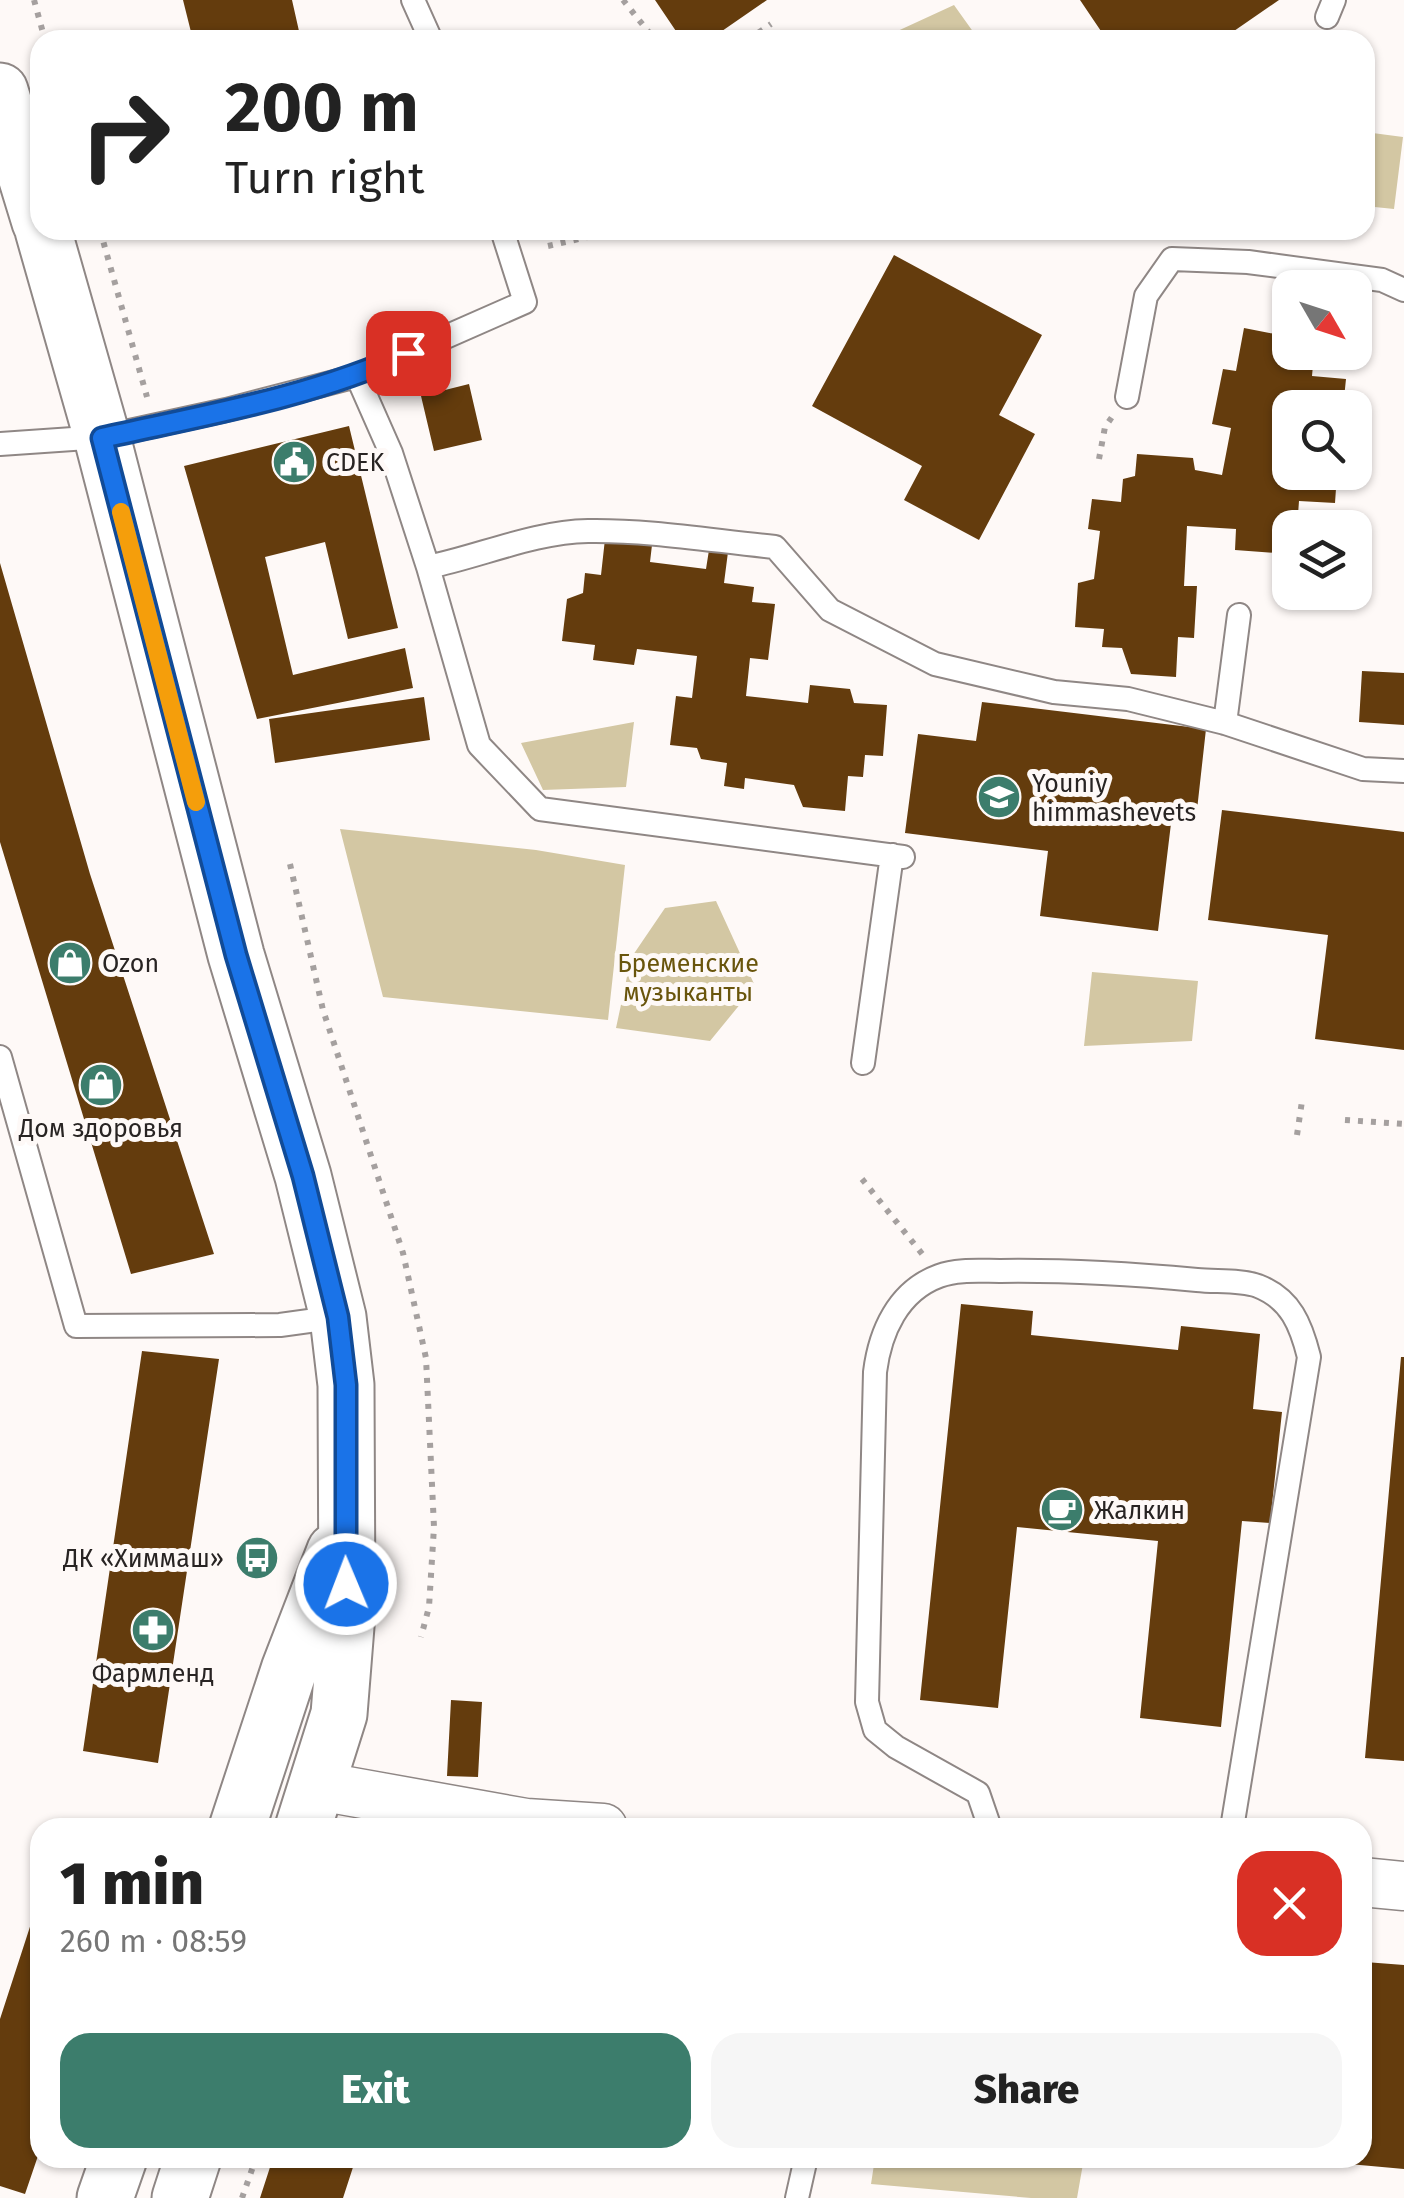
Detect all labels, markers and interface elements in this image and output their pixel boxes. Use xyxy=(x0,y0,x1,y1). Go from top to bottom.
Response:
text: 200 m xyxy=(225,66,419,150)
icon: right xyxy=(60,70,190,200)
text: Turn right xyxy=(225,151,424,205)
north arrow xyxy=(1272,270,1372,370)
map controls xyxy=(1272,270,1372,610)
pin xyxy=(366,311,451,396)
icon: arrive xyxy=(381,326,436,381)
button: search xyxy=(1272,390,1372,490)
public building icon: CDEK xyxy=(271,439,317,485)
place label: CDEK xyxy=(326,448,384,478)
button: layers xyxy=(1272,510,1372,610)
place label: Youniy himmashevets xyxy=(1032,769,1196,828)
school or university icon: Youniy himmashevets xyxy=(976,774,1022,820)
shop icon: Ozon xyxy=(47,940,93,986)
place label: Ozon xyxy=(102,949,159,979)
park label: Бременские музыканты xyxy=(617,949,759,1008)
shop icon: Дом здоровья xyxy=(78,1062,124,1108)
place label: Дом здоровья xyxy=(18,1114,183,1144)
cafe icon: Жалкин xyxy=(1039,1487,1085,1533)
place label: Жалкин xyxy=(1094,1496,1185,1526)
position arrow xyxy=(294,1532,398,1636)
bus stop icon: ДК «Химмаш» xyxy=(234,1535,280,1581)
place label: ДК «Химмаш» xyxy=(62,1544,224,1574)
pharmacy icon: Фармленд xyxy=(130,1607,176,1653)
place label: Фармленд xyxy=(92,1659,214,1689)
text: 1 min xyxy=(60,1848,204,1920)
button: close xyxy=(1237,1851,1342,1956)
text: 260 m · 08:59 xyxy=(60,1922,247,1960)
button: Exit xyxy=(60,2033,691,2148)
button: Share xyxy=(711,2033,1342,2148)

